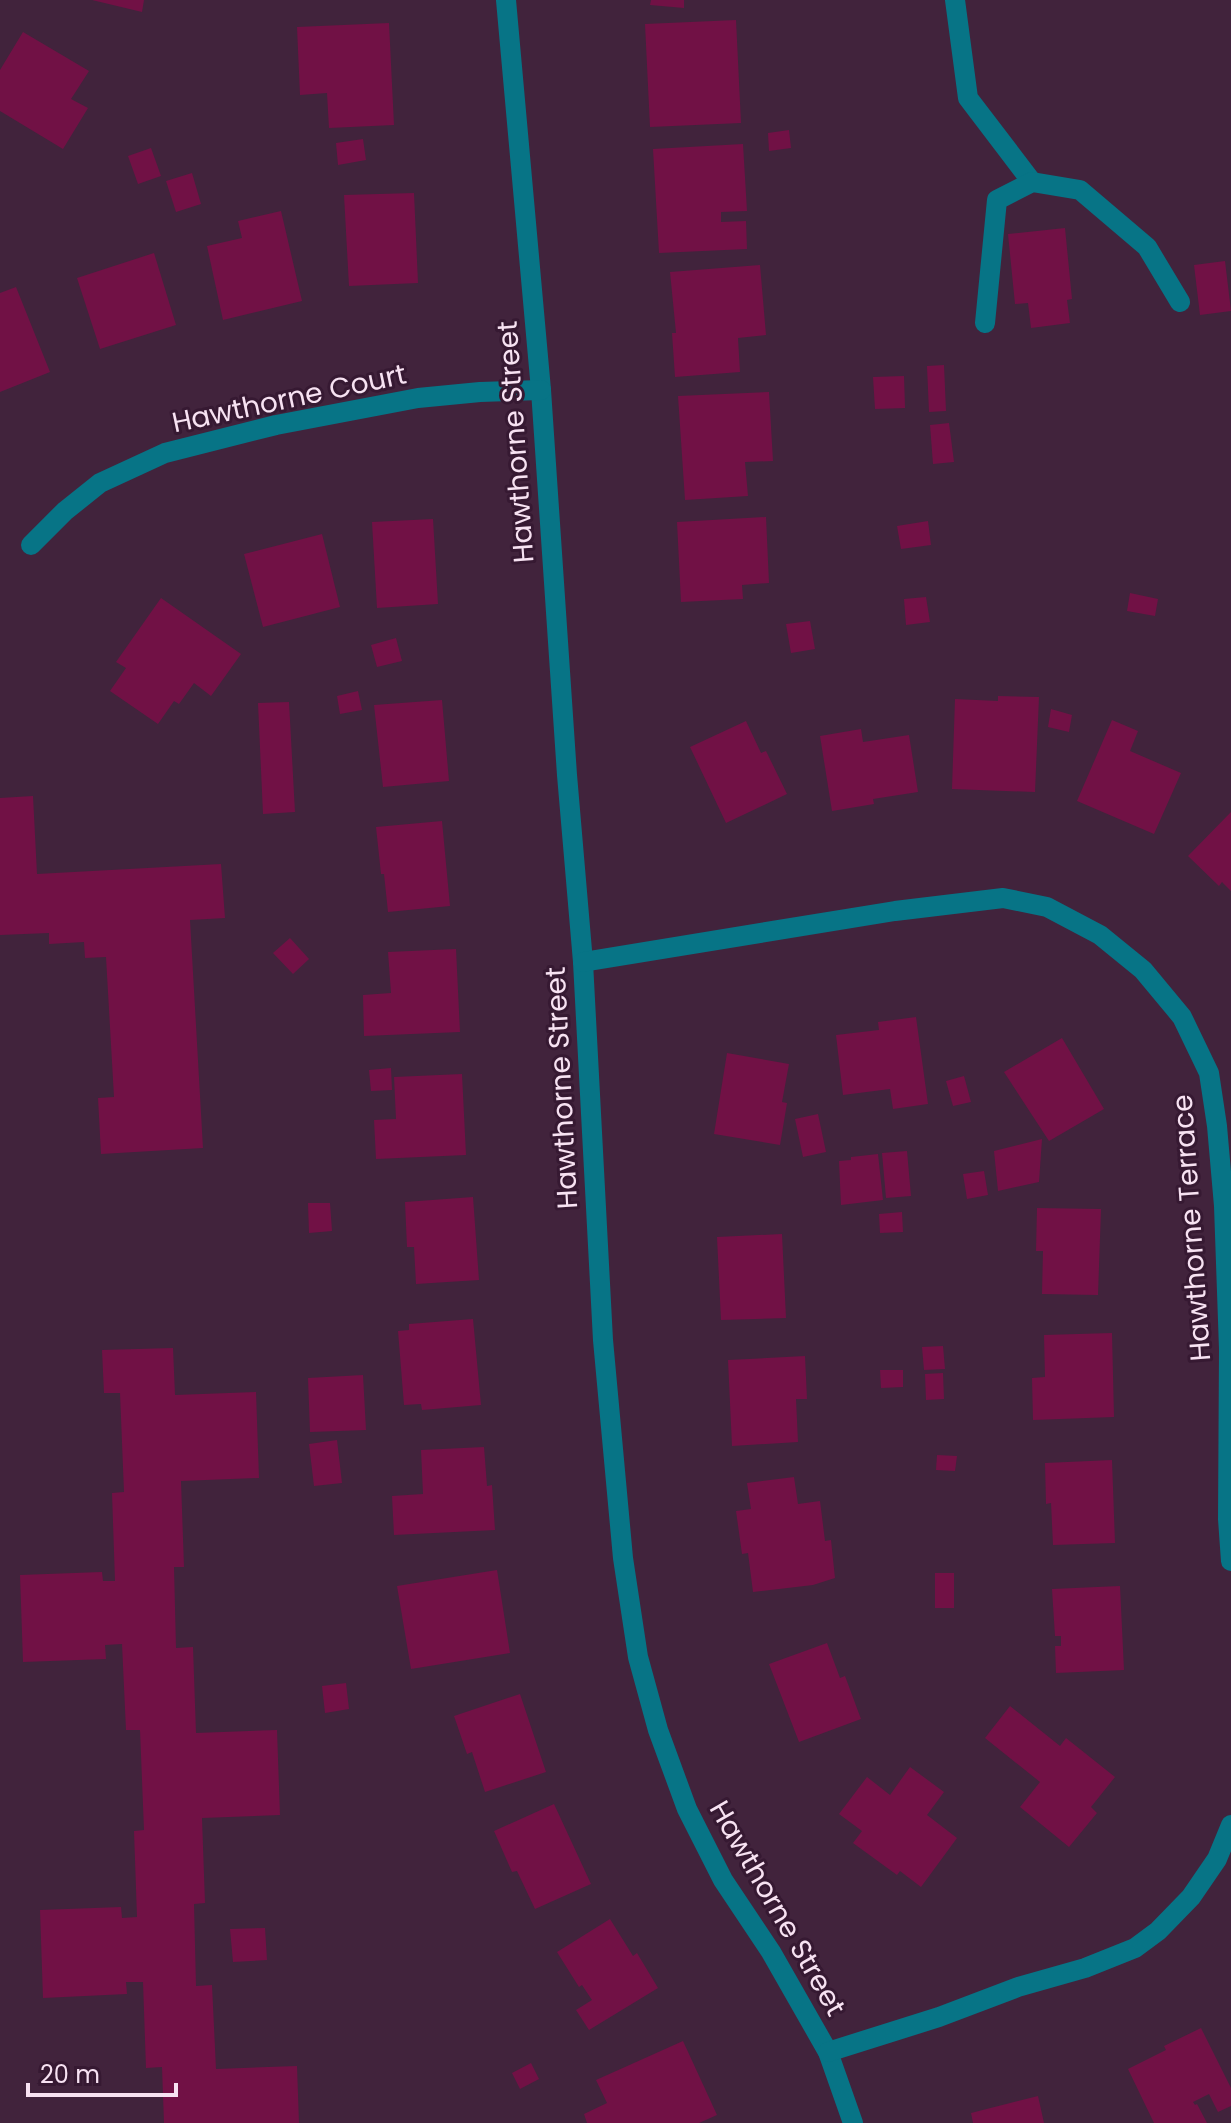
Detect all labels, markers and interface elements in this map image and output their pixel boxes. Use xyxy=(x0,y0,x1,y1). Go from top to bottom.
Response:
street label: Hawthorne Street xyxy=(488,320,543,564)
street label: Hawthorne Court xyxy=(168,355,410,442)
street label: Hawthorne Street xyxy=(536,966,587,1210)
street label: Hawthorne Terrace xyxy=(1163,1093,1220,1363)
street label: Hawthorne Street xyxy=(700,1794,855,2023)
scale bar xyxy=(28,2047,176,2097)
text: 20 m xyxy=(40,2058,100,2091)

